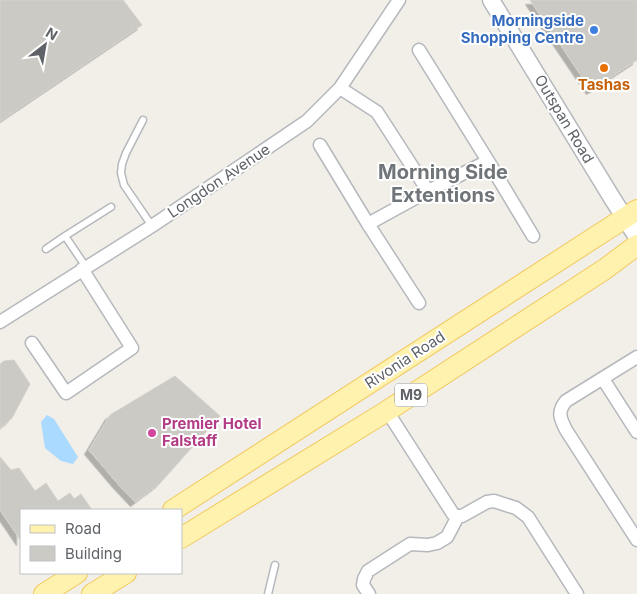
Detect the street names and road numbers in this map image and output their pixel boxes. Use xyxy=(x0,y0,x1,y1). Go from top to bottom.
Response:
street label: Outspan Road xyxy=(531,71,598,167)
street label: Longdon Avenue xyxy=(164,139,274,222)
street label: Rivonia Road xyxy=(361,327,448,393)
road number: M9 xyxy=(395,384,427,406)

